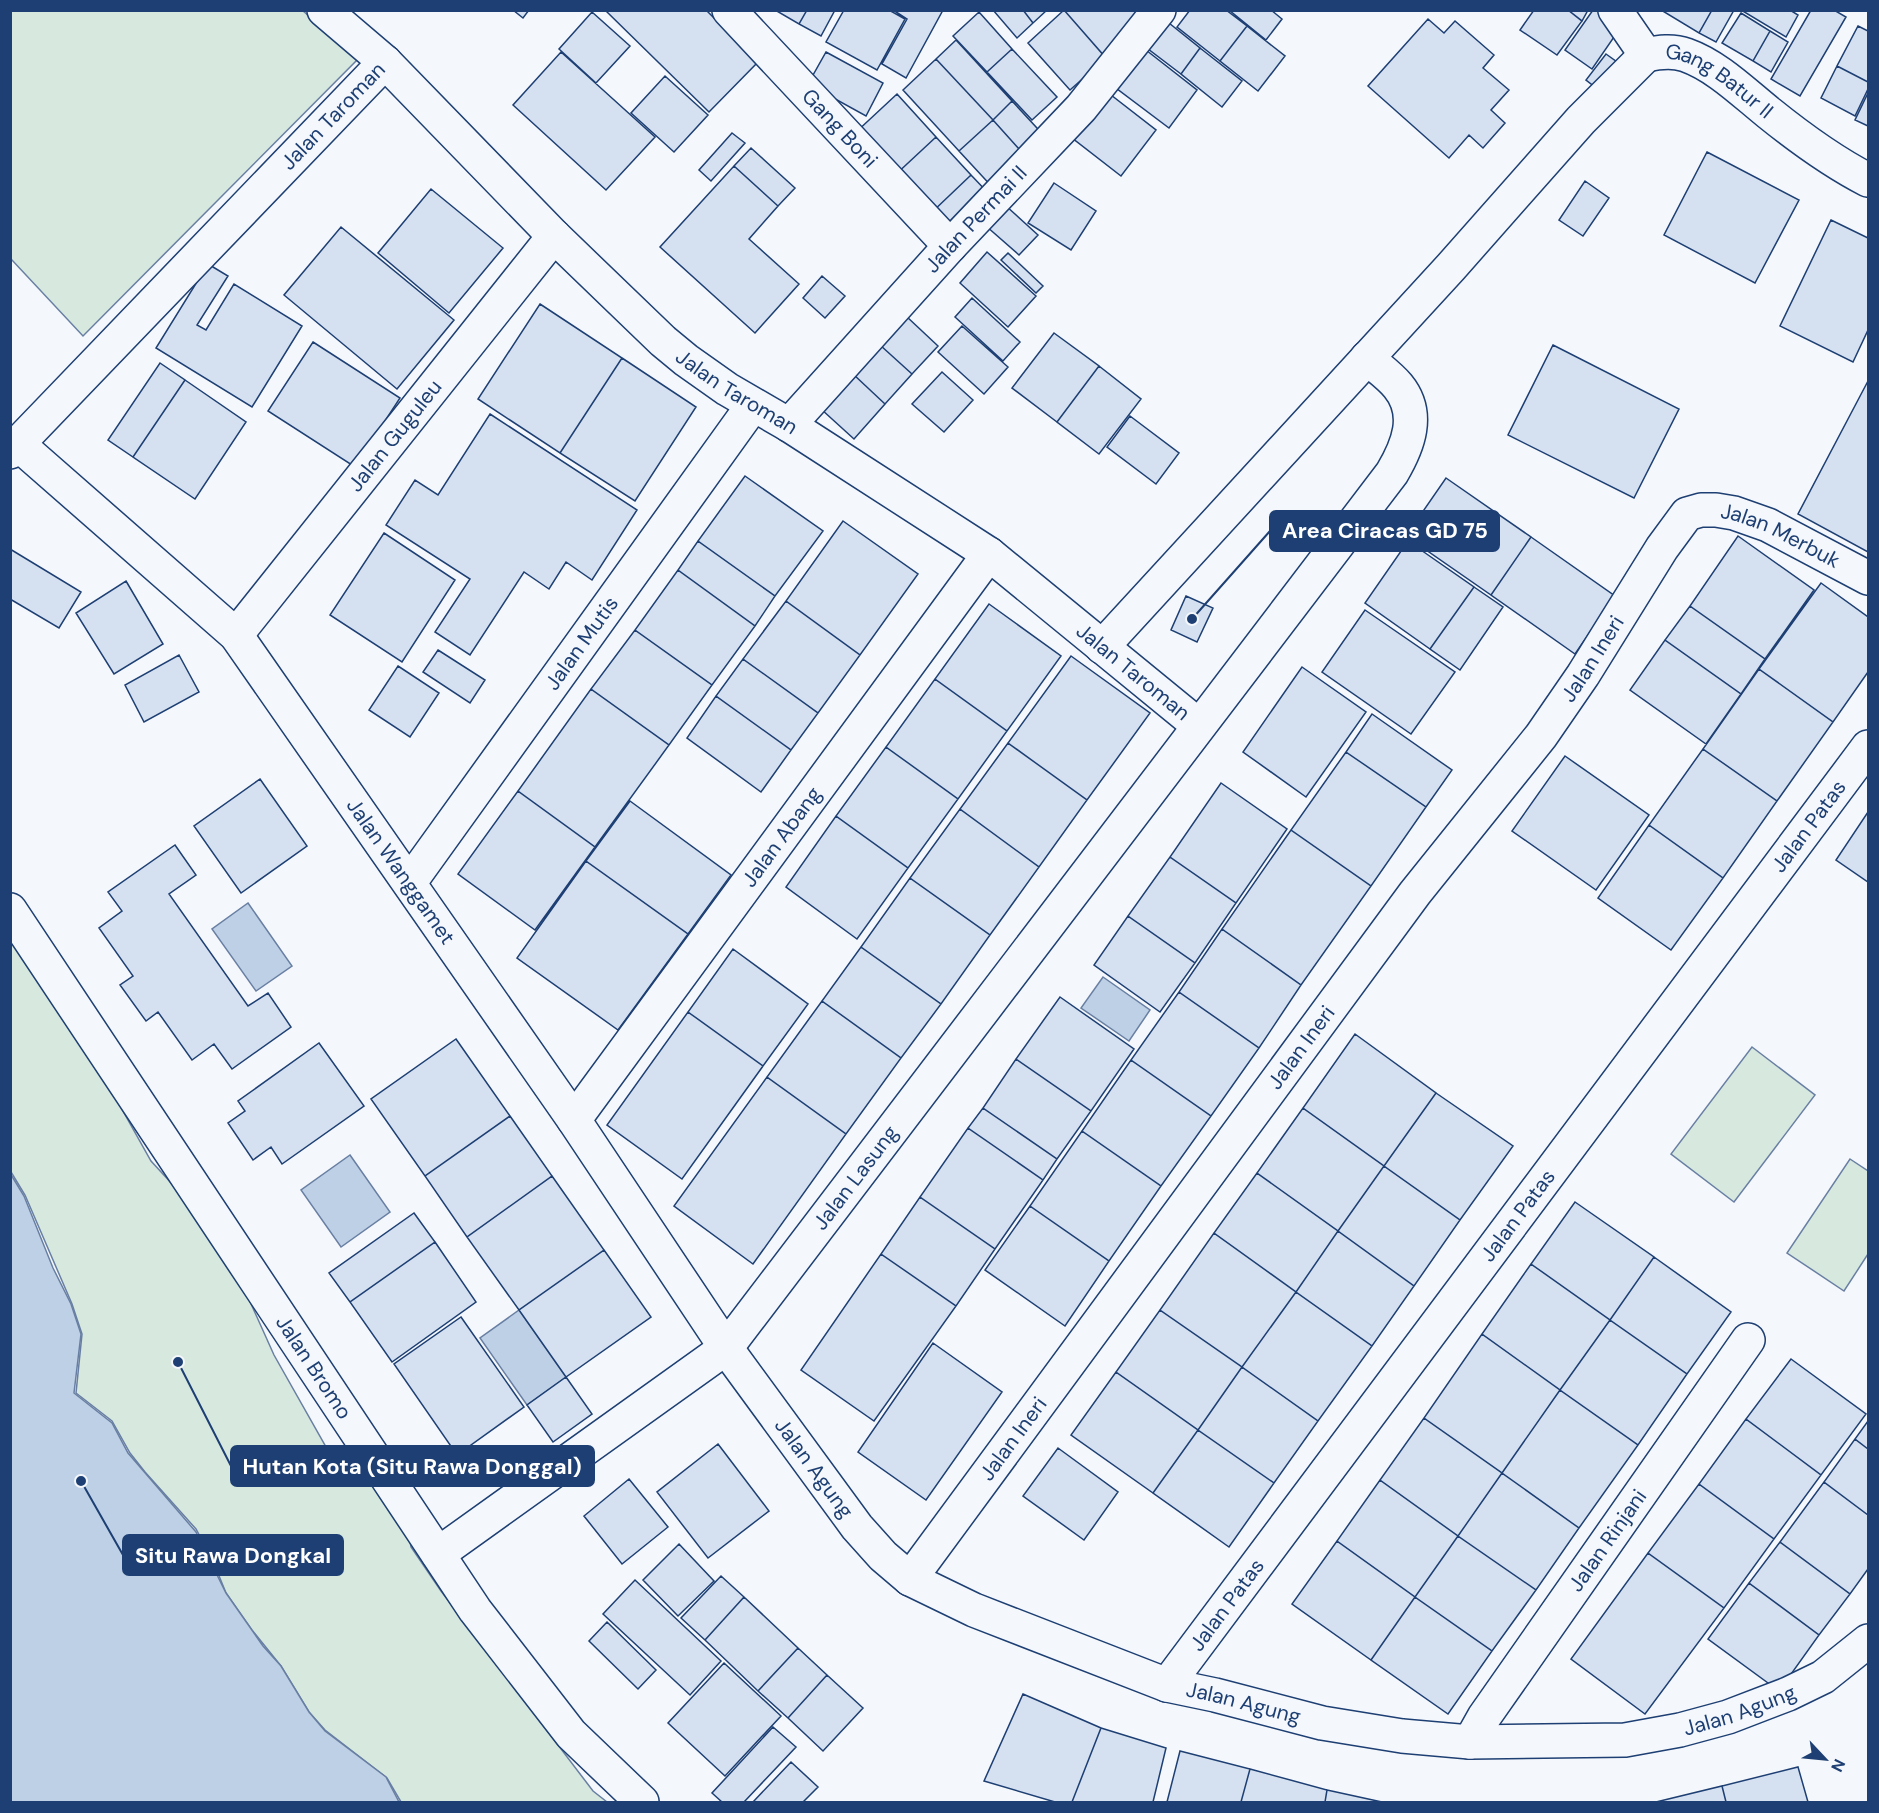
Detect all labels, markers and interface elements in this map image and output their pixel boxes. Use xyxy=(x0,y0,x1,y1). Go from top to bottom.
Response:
street label: Gang Batur II xyxy=(1664,38,1779,125)
street label: Jalan Taroman xyxy=(275,56,391,176)
street label: Gang Boni xyxy=(796,83,884,174)
street label: Jalan Permai II xyxy=(918,159,1033,279)
street label: Jalan Taroman xyxy=(670,343,803,441)
street label: Jalan Guguleu xyxy=(342,374,448,498)
street label: Jalan Merbuk xyxy=(1719,497,1845,575)
callout: Area Ciracas GD 75 xyxy=(1270,511,1499,551)
text: Area Ciracas GD 75 xyxy=(1282,516,1488,545)
street label: Jalan Mutis xyxy=(538,591,625,696)
street label: Jalan Ineri xyxy=(1554,610,1631,708)
street label: Jalan Taroman xyxy=(1070,617,1196,727)
street label: Jalan Patas xyxy=(1765,774,1853,878)
street label: Jalan Abang xyxy=(735,781,828,893)
street label: Jalan Wanggamet xyxy=(340,793,461,950)
street label: Jalan Ineri xyxy=(1261,1000,1341,1095)
street label: Jalan Lasung xyxy=(807,1119,905,1236)
street label: Jalan Patas xyxy=(1474,1164,1562,1268)
street label: Jalan Bromo xyxy=(269,1310,358,1425)
street label: Jalan Ineri xyxy=(973,1391,1053,1486)
street label: Jalan Agung xyxy=(768,1413,860,1524)
callout: Hutan Kota (Situ Rawa Donggal) xyxy=(231,1446,594,1486)
text: Hutan Kota (Situ Rawa Donggal) xyxy=(242,1452,582,1481)
street label: Jalan Rinjani xyxy=(1562,1484,1653,1597)
callout: Situ Rawa Dongkal xyxy=(123,1535,343,1575)
text: Situ Rawa Dongkal xyxy=(135,1541,331,1570)
street label: Jalan Patas xyxy=(1183,1553,1271,1657)
street label: Jalan Agung xyxy=(1184,1675,1304,1731)
street label: Jalan Agung xyxy=(1680,1678,1801,1742)
north arrow xyxy=(1795,1729,1855,1789)
text: N xyxy=(1826,1756,1850,1775)

